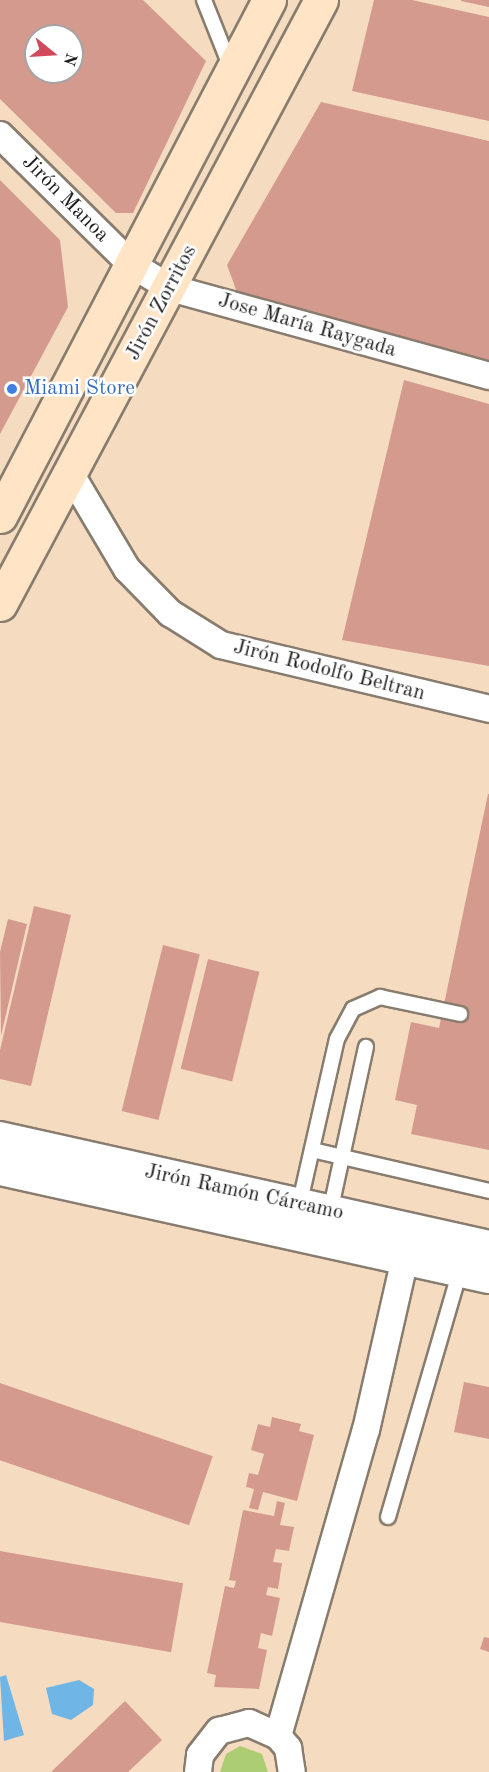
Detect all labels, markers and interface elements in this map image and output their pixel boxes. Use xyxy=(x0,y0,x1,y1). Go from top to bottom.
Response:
north arrow xyxy=(24,24,84,84)
text: N xyxy=(60,51,79,67)
street label: Jirón Manoa xyxy=(16,150,114,248)
street label: Jirón Zorritos xyxy=(121,241,203,365)
street label: Jose María Raygada xyxy=(215,289,399,363)
place label: Miami Store xyxy=(24,376,135,402)
marker: Miami Store xyxy=(5,382,19,396)
street label: Jirón Rodolfo Beltran xyxy=(231,635,427,707)
street label: Jirón Ramón Cárcamo xyxy=(142,1160,346,1226)

